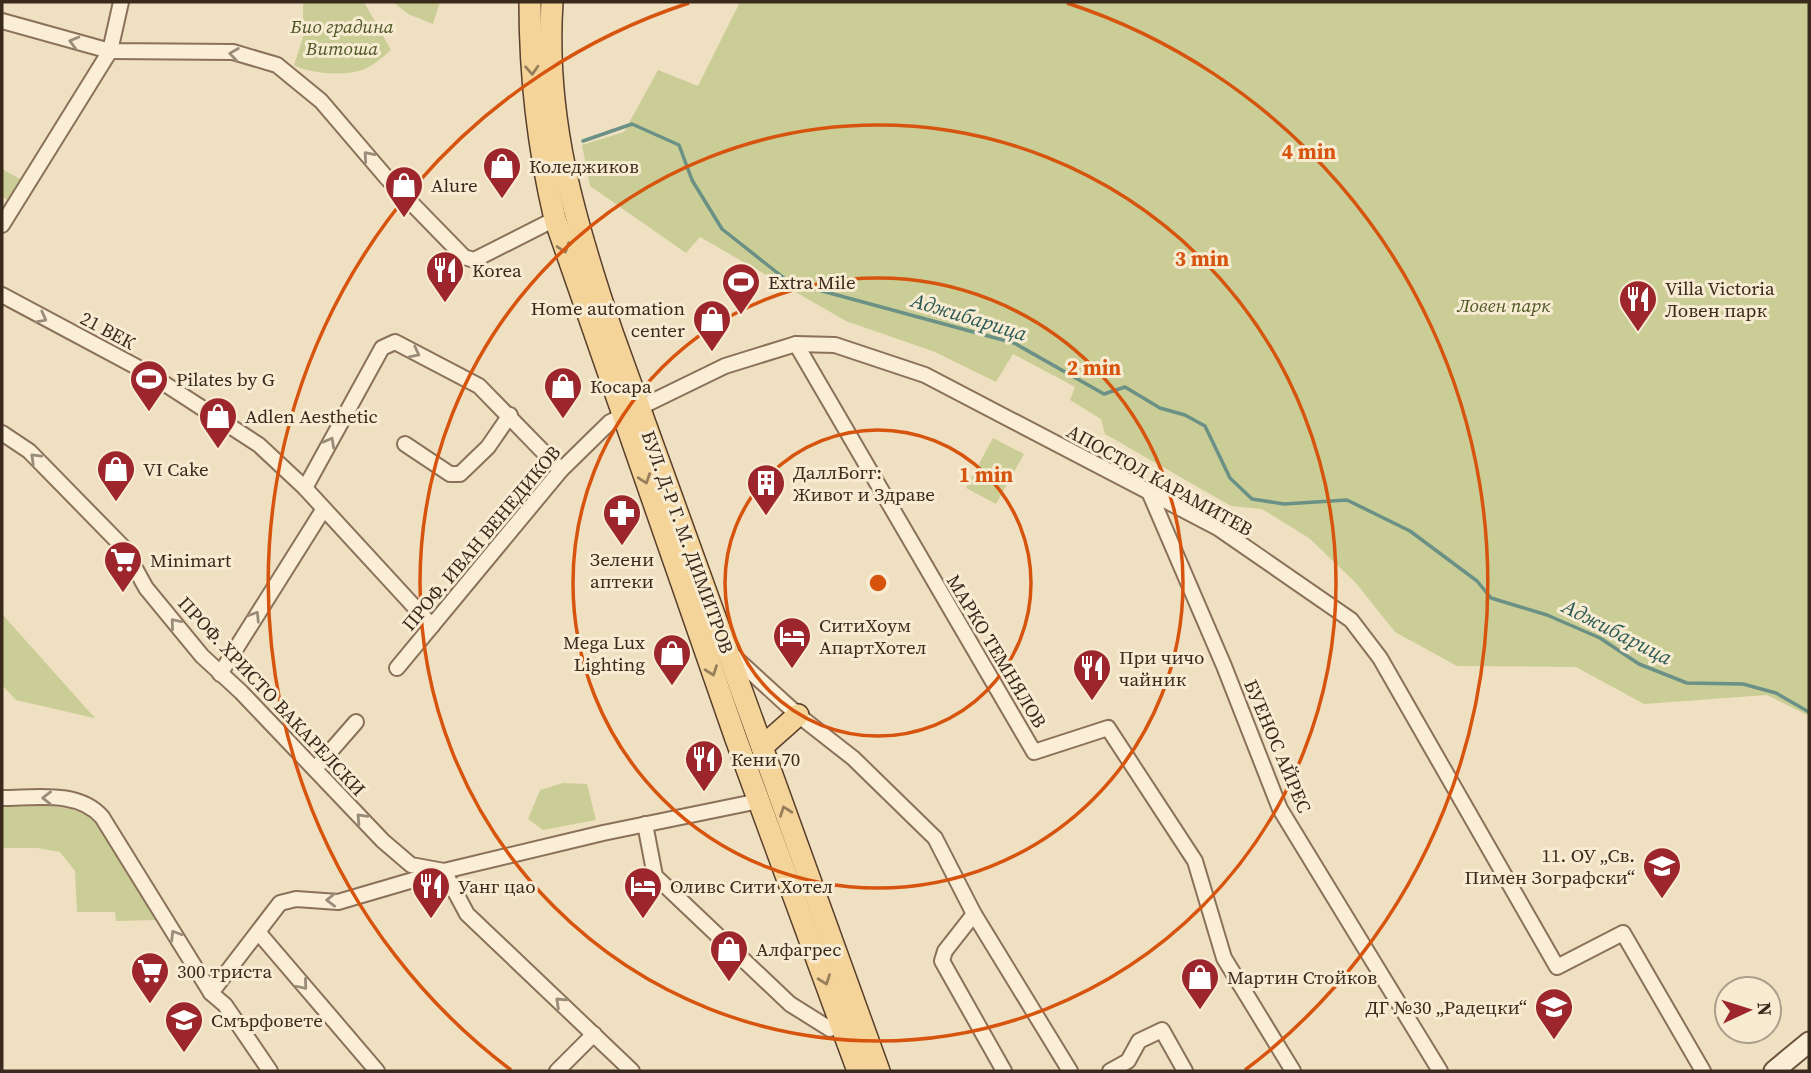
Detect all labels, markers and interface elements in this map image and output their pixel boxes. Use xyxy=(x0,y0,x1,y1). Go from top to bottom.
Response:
park label: Био градина Витоша xyxy=(289,13,394,61)
one-way arrow xyxy=(68,35,80,50)
one-way arrow xyxy=(228,46,240,61)
one-way arrow xyxy=(524,65,539,76)
text: 4 min xyxy=(1282,137,1336,166)
shop icon: Коледжиков xyxy=(481,145,523,200)
one-way arrow xyxy=(364,152,376,165)
place label: Коледжиков xyxy=(529,153,639,179)
shop icon: Alure xyxy=(383,164,425,219)
place label: Alure xyxy=(431,172,478,198)
one-way arrow xyxy=(556,241,570,253)
text: 3 min xyxy=(1175,244,1229,273)
restaurant icon: Korea xyxy=(424,249,466,304)
place label: Korea xyxy=(472,257,522,283)
sports icon: Extra Mile xyxy=(720,261,762,316)
place label: Extra Mile xyxy=(768,269,856,295)
place label: Villa Victoria Ловен парк xyxy=(1665,275,1775,323)
restaurant icon: Villa Victoria Ловен парк xyxy=(1617,278,1659,333)
water label: Аджибарица xyxy=(907,285,1031,348)
park label: Ловен парк xyxy=(1457,292,1551,318)
place label: Home automation center xyxy=(531,295,685,343)
shop icon: Home automation center xyxy=(691,298,733,353)
street label: 21 ВЕК xyxy=(76,305,141,356)
one-way arrow xyxy=(35,309,48,323)
one-way arrow xyxy=(408,344,420,358)
text: 2 min xyxy=(1067,353,1121,382)
sports icon: Pilates by G xyxy=(128,358,170,413)
shop icon: Косара xyxy=(542,365,584,420)
place label: Pilates by G xyxy=(176,366,275,392)
place label: Косара xyxy=(590,373,652,399)
shop icon: Adlen Aesthetic xyxy=(197,395,239,450)
place label: Adlen Aesthetic xyxy=(245,403,378,429)
street label: АПОСТОЛ КАРАМИТЕВ xyxy=(1062,418,1258,542)
street label: БУЛ. Д-Р Г. М. ДИМИТРОВ xyxy=(636,427,740,657)
one-way arrow xyxy=(322,437,335,450)
street label: ПРОФ. ИВАН ВЕНЕДИКОВ xyxy=(396,440,566,636)
shop icon: VI Cake xyxy=(95,448,137,503)
one-way arrow xyxy=(30,453,43,466)
place label: VI Cake xyxy=(143,456,209,482)
place label: ДаллБогг: Живот и Здраве xyxy=(793,459,935,507)
text: 1 min xyxy=(959,460,1013,489)
building icon: ДаллБогг: Живот и Здраве xyxy=(745,462,787,517)
one-way arrow xyxy=(636,472,650,484)
pharmacy icon: Зелени аптеки xyxy=(601,492,643,547)
supermarket icon: Minimart xyxy=(102,539,144,594)
place label: Зелени аптеки xyxy=(590,546,654,594)
place label: Minimart xyxy=(150,547,232,573)
street label: МАРКО ТЕМНЯЛОВ xyxy=(941,569,1053,733)
centre of rings xyxy=(866,571,890,595)
street label: ПРОФ. ХРИСТО ВАКАРЕЛСКИ xyxy=(172,590,372,802)
water label: Аджибарица xyxy=(1556,591,1677,672)
one-way arrow xyxy=(246,610,259,623)
place label: СитиХоум АпартХотел xyxy=(819,612,926,660)
hotel icon: СитиХоум АпартХотел xyxy=(771,615,813,670)
one-way arrow xyxy=(171,618,183,631)
place label: Mega Lux Lighting xyxy=(563,629,645,677)
shop icon: Mega Lux Lighting xyxy=(651,632,693,687)
place label: При чичо чайник xyxy=(1119,644,1204,692)
restaurant icon: При чичо чайник xyxy=(1071,647,1113,702)
one-way arrow xyxy=(704,664,718,676)
street label: БУЕНОС АЙРЕС xyxy=(1238,675,1318,817)
restaurant icon: Кени 70 xyxy=(683,738,725,793)
place label: Кени 70 xyxy=(731,746,800,772)
one-way arrow xyxy=(41,791,52,806)
one-way arrow xyxy=(779,805,793,817)
one-way arrow xyxy=(357,813,370,826)
place label: 11. ОУ „Св. Пимен Зографски“ xyxy=(1465,842,1635,890)
school or university icon: 11. ОУ „Св. Пимен Зографски“ xyxy=(1641,845,1683,900)
restaurant icon: Уанг цао xyxy=(410,865,452,920)
hotel icon: Оливс Сити Хотел xyxy=(622,865,664,920)
place label: Уанг цао xyxy=(458,873,536,899)
place label: Оливс Сити Хотел xyxy=(670,873,833,899)
one-way arrow xyxy=(326,892,336,908)
shop icon: Алфагрес xyxy=(708,928,750,983)
one-way arrow xyxy=(171,930,184,943)
place label: Алфагрес xyxy=(756,936,841,962)
supermarket icon: 300 триста xyxy=(129,950,171,1005)
shop icon: Мартин Стойков xyxy=(1179,956,1221,1011)
place label: 300 триста xyxy=(177,958,272,984)
place label: Мартин Стойков xyxy=(1227,964,1377,990)
one-way arrow xyxy=(816,974,830,986)
north arrow xyxy=(1713,975,1783,1045)
one-way arrow xyxy=(295,977,307,990)
school or university icon: ДГ №30 „Радецки“ xyxy=(1533,986,1575,1041)
place label: ДГ №30 „Радецки“ xyxy=(1365,994,1527,1020)
one-way arrow xyxy=(555,997,568,1010)
school or university icon: Смърфовете xyxy=(163,999,205,1054)
text: N xyxy=(1752,1001,1778,1017)
place label: Смърфовете xyxy=(211,1007,323,1033)

